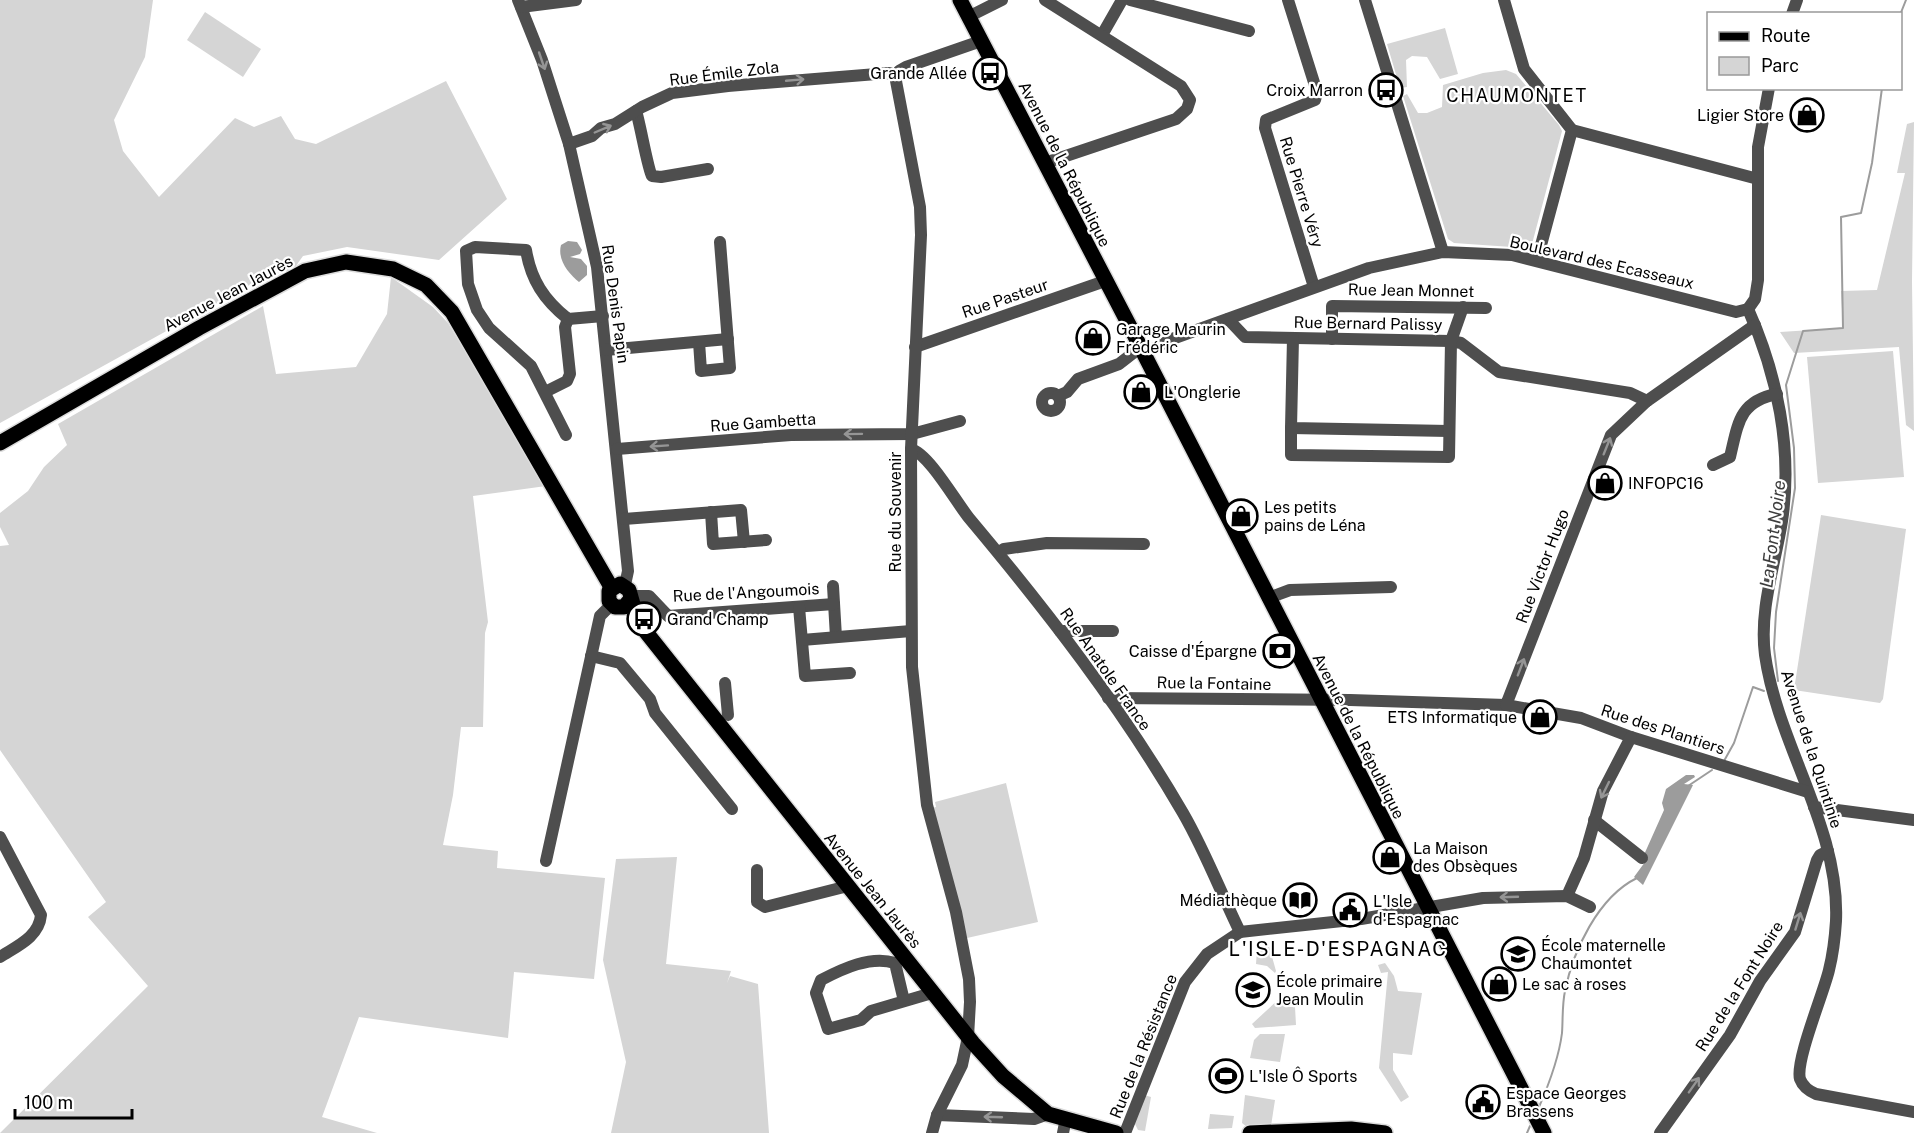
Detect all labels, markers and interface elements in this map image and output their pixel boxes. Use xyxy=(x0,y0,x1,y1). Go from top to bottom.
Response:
legend xyxy=(1707,12,1902,90)
text: Route xyxy=(1761,25,1810,46)
one-way arrow xyxy=(538,51,549,70)
bus stop icon: Grande Allée xyxy=(972,55,1008,91)
text: Parc xyxy=(1761,55,1799,76)
street label: Rue Émile Zola xyxy=(668,56,780,90)
place label: Grande Allée xyxy=(870,64,967,83)
bus stop icon: Croix Marron xyxy=(1368,72,1404,108)
one-way arrow xyxy=(784,74,804,85)
street label: Avenue de la République xyxy=(1015,78,1115,250)
place label: Croix Marron xyxy=(1266,81,1363,100)
district label: CHAUMONTET xyxy=(1446,85,1588,106)
shop icon: Ligier Store xyxy=(1789,97,1825,133)
place label: Ligier Store xyxy=(1697,106,1784,125)
one-way arrow xyxy=(594,123,612,134)
street label: Rue Pierre Véry xyxy=(1276,134,1328,250)
street label: Boulevard des Ecasseaux xyxy=(1508,232,1696,293)
street label: Rue Denis Papin xyxy=(598,243,633,365)
street label: Avenue Jean Jaurès xyxy=(160,251,296,336)
street label: Rue Pasteur xyxy=(959,275,1051,322)
street label: Rue Jean Monnet xyxy=(1348,280,1474,301)
street label: Rue Bernard Palissy xyxy=(1293,313,1443,334)
shop icon: Garage Maurin Frédéric xyxy=(1075,320,1111,356)
place label: Garage Maurin Frédéric xyxy=(1116,320,1226,357)
shop icon: L'Onglerie xyxy=(1123,374,1159,410)
place label: L'Onglerie xyxy=(1164,383,1241,402)
street label: Rue Gambetta xyxy=(710,409,817,436)
one-way arrow xyxy=(844,428,864,440)
one-way arrow xyxy=(1602,437,1613,456)
one-way arrow xyxy=(649,441,669,452)
street label: Rue du Souvenir xyxy=(886,452,905,572)
shop icon: INFOPC16 xyxy=(1587,465,1623,501)
place label: INFOPC16 xyxy=(1628,474,1704,493)
water label: La Font Noire xyxy=(1755,479,1790,589)
shop icon: Les petits pains de Léna xyxy=(1223,498,1259,534)
place label: Les petits pains de Léna xyxy=(1264,498,1366,535)
street label: Rue Victor Hugo xyxy=(1512,506,1573,626)
street label: Rue de l'Angoumois xyxy=(672,579,820,606)
bus stop icon: Grand Champ xyxy=(626,601,662,637)
street label: Rue Anatole France xyxy=(1056,604,1155,734)
place label: Grand Champ xyxy=(667,610,769,629)
bank icon: Caisse d'Épargne xyxy=(1262,633,1298,669)
place label: Caisse d'Épargne xyxy=(1129,641,1257,661)
street label: Avenue de la République xyxy=(1309,650,1409,822)
one-way arrow xyxy=(1516,658,1527,677)
street label: Avenue de la Quintinie xyxy=(1777,668,1846,831)
street label: Rue la Fontaine xyxy=(1156,673,1272,694)
shop icon: ETS Informatique xyxy=(1522,699,1558,735)
street label: Rue des Plantiers xyxy=(1598,700,1727,758)
place label: ETS Informatique xyxy=(1387,708,1517,727)
one-way arrow xyxy=(1599,780,1611,798)
street label: Avenue Jean Jaurès xyxy=(820,829,925,952)
shop icon: La Maison des Obsèques xyxy=(1372,839,1408,875)
place label: La Maison des Obsèques xyxy=(1413,839,1518,876)
library icon: Médiathèque xyxy=(1282,882,1318,918)
place label: Médiathèque xyxy=(1179,891,1277,910)
one-way arrow xyxy=(1499,891,1519,902)
public building icon: L'Isle d'Espagnac xyxy=(1332,892,1368,928)
place label: L'Isle d'Espagnac xyxy=(1373,892,1459,929)
one-way arrow xyxy=(1793,912,1804,931)
street label: Rue de la Font Noire xyxy=(1692,918,1787,1055)
place label: École maternelle Chaumontet xyxy=(1541,935,1666,973)
school or university icon: École maternelle Chaumontet xyxy=(1500,936,1536,972)
district label: L'ISLE-D'ESPAGNAC xyxy=(1229,937,1447,961)
shop icon: Le sac à roses xyxy=(1481,966,1517,1002)
street label: Rue de la Résistance xyxy=(1106,971,1181,1121)
place label: École primaire Jean Moulin xyxy=(1276,971,1383,1009)
school or university icon: École primaire Jean Moulin xyxy=(1235,972,1271,1008)
place label: Le sac à roses xyxy=(1522,975,1626,994)
sports icon: L'Isle Ô Sports xyxy=(1208,1058,1244,1094)
place label: L'Isle Ô Sports xyxy=(1249,1066,1357,1086)
one-way arrow xyxy=(1688,1078,1700,1094)
scale bar xyxy=(15,1082,132,1120)
public building icon: Espace Georges Brassens xyxy=(1465,1084,1501,1120)
place label: Espace Georges Brassens xyxy=(1506,1084,1626,1121)
text: 100 m xyxy=(24,1092,73,1113)
one-way arrow xyxy=(983,1112,1003,1123)

